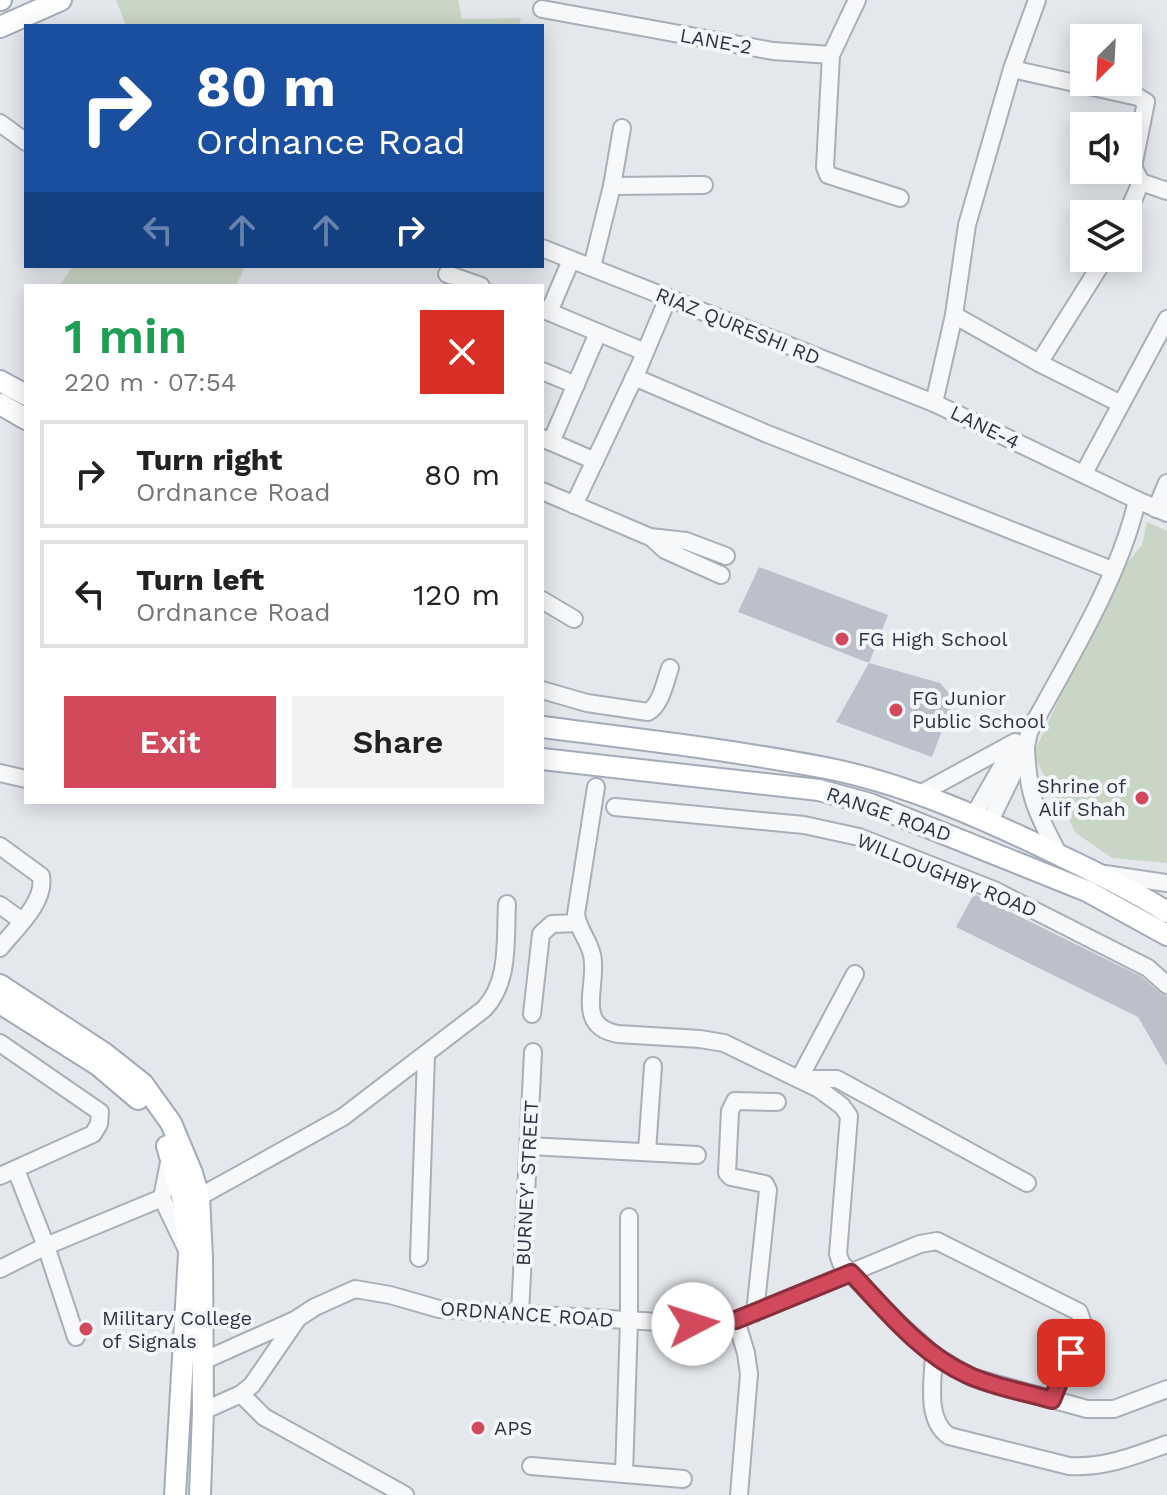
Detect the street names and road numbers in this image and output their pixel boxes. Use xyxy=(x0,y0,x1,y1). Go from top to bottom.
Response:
street label: LANE-2 xyxy=(678,23,754,59)
street label: RIAZ QURESHI RD xyxy=(652,282,824,370)
street label: LANE-4 xyxy=(946,400,1024,454)
street label: RANGE ROAD xyxy=(823,781,955,847)
street label: WILLOUGHBY ROAD xyxy=(853,828,1041,922)
street label: BURNEY' STREET xyxy=(511,1099,543,1267)
street label: ORDNANCE ROAD xyxy=(439,1296,615,1332)

